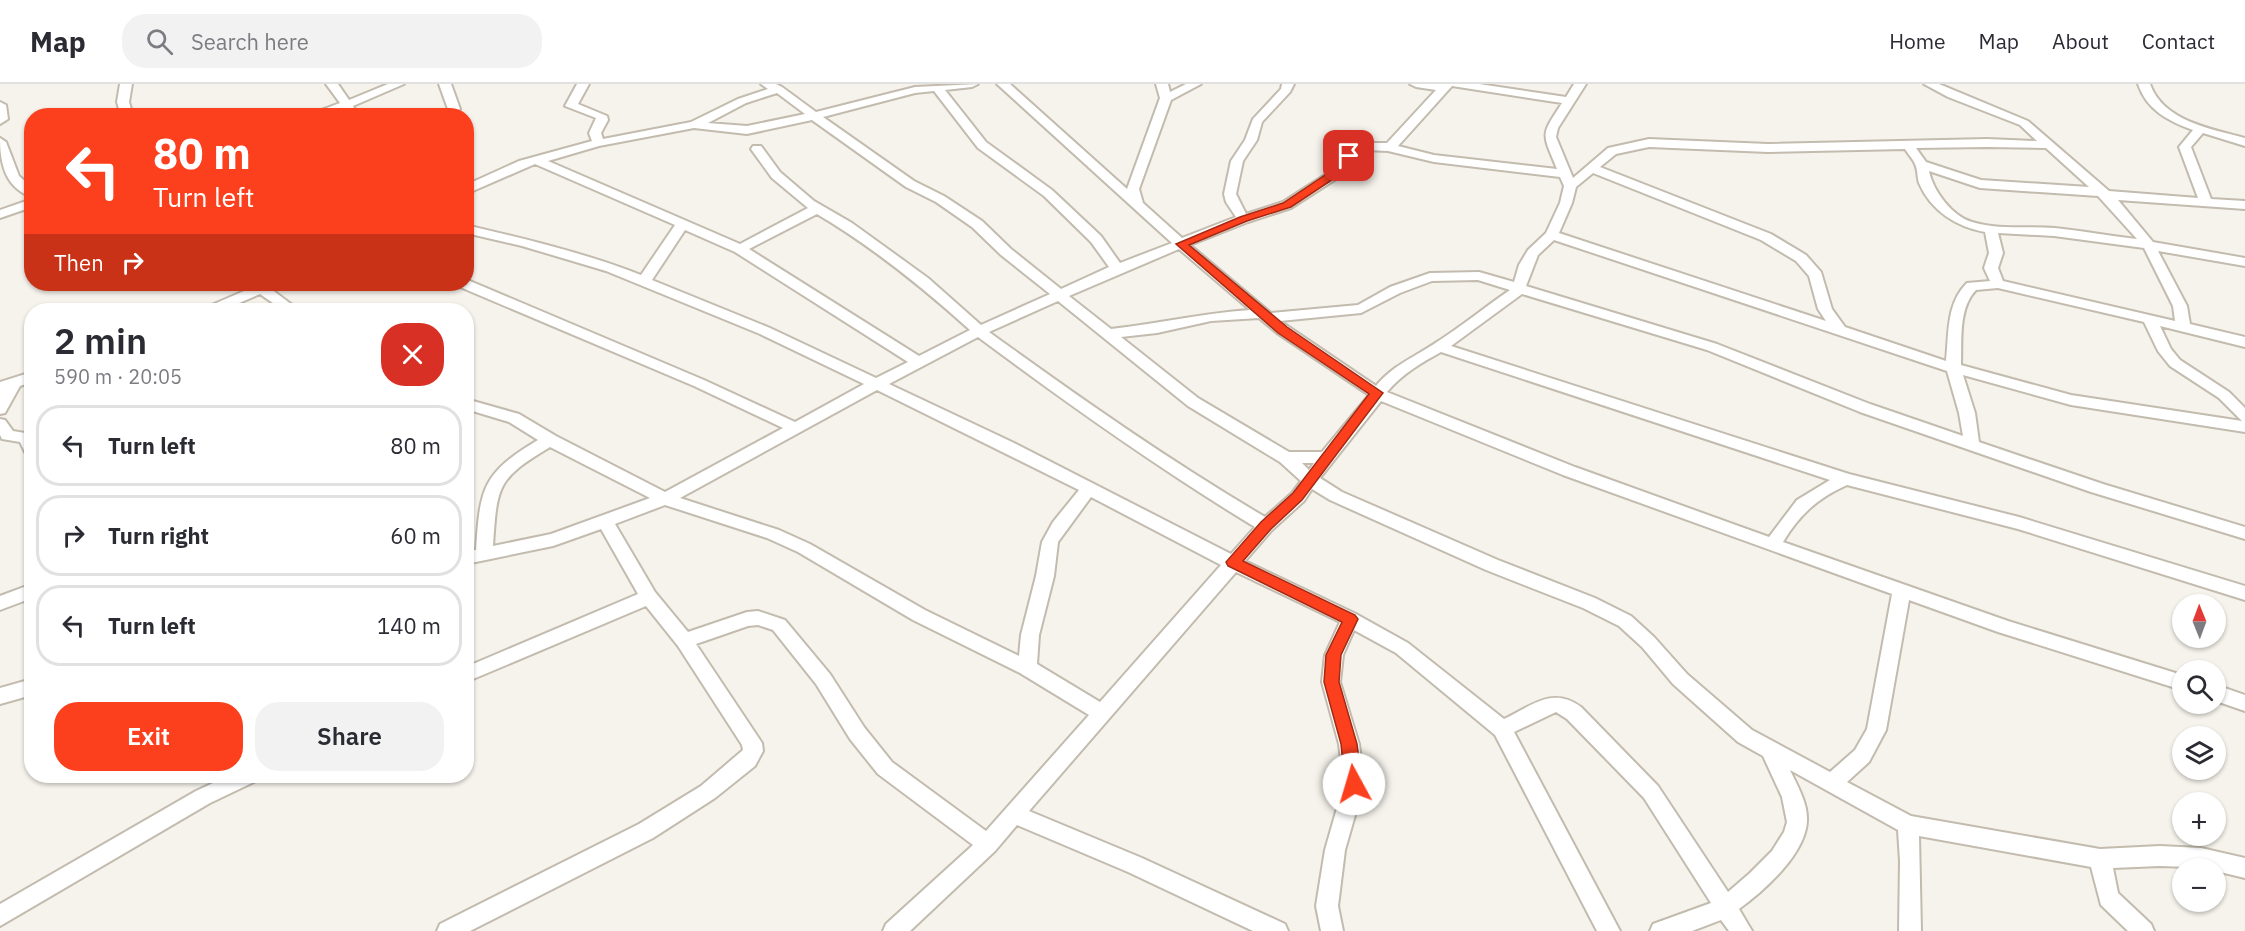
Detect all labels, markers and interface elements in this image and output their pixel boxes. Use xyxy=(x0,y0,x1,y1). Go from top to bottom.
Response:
search box xyxy=(122,14,542,68)
text: Map xyxy=(30,23,86,60)
icon: search xyxy=(143,25,176,58)
text: Search here xyxy=(191,27,309,56)
text: Home xyxy=(1889,27,1946,55)
text: Map xyxy=(1979,27,2019,55)
text: About xyxy=(2052,27,2109,55)
text: Contact xyxy=(2142,27,2215,55)
text: 80 m xyxy=(153,126,251,181)
pin xyxy=(1323,130,1374,181)
icon: left xyxy=(54,132,132,210)
icon: arrive xyxy=(1332,139,1365,172)
text: Turn left xyxy=(153,179,254,214)
icon: right xyxy=(116,246,149,279)
text: Then xyxy=(54,248,104,277)
text: 2 min xyxy=(54,317,147,364)
button: close xyxy=(381,323,444,386)
text: 590 m · 20:05 xyxy=(54,363,182,390)
icon: left xyxy=(57,429,90,462)
text: Turn left xyxy=(108,431,196,460)
text: 80 m xyxy=(390,431,441,460)
icon: right xyxy=(57,519,90,552)
text: Turn right xyxy=(108,521,209,550)
text: 60 m xyxy=(390,521,441,550)
north arrow xyxy=(2172,594,2226,648)
map controls xyxy=(2172,594,2226,912)
icon: left xyxy=(57,609,90,642)
text: Turn left xyxy=(108,611,196,640)
text: 140 m xyxy=(377,611,441,640)
button: search xyxy=(2172,660,2226,714)
button: Exit xyxy=(54,702,243,771)
button: Share xyxy=(255,702,444,771)
button: layers xyxy=(2172,726,2226,780)
position arrow xyxy=(1322,752,1386,816)
button: + xyxy=(2172,792,2226,846)
button: − xyxy=(2172,858,2226,912)

